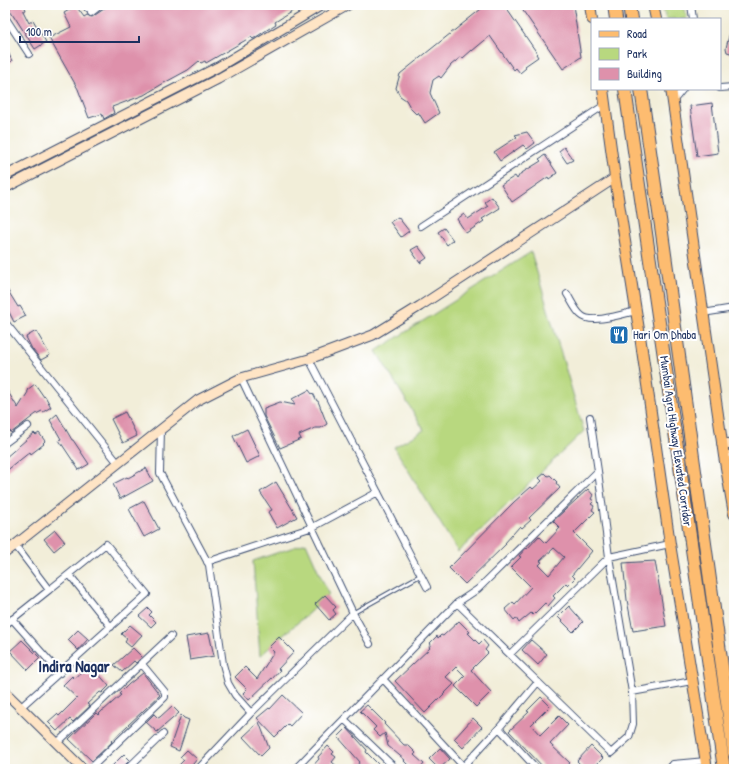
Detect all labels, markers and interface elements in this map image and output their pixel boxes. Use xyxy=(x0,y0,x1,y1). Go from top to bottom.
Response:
scale bar xyxy=(20,18,139,44)
legend xyxy=(591,18,721,90)
text: 100 m xyxy=(26,23,52,40)
text: Road xyxy=(627,25,647,42)
text: Park xyxy=(627,45,647,62)
text: Building xyxy=(627,65,662,82)
restaurant icon: Hari Om Dhaba xyxy=(608,324,630,346)
place label: Hari Om Dhaba xyxy=(633,326,696,343)
street label: Mumbai Agra Highway Elevated Corridor xyxy=(656,355,697,528)
district label: Indira Nagar xyxy=(38,655,110,678)

